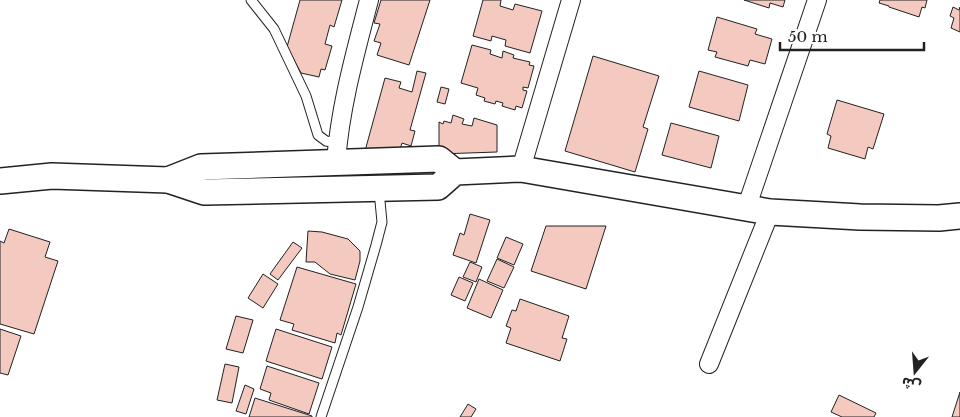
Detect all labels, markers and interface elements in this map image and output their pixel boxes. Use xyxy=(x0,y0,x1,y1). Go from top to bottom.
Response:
scale bar xyxy=(780,20,924,52)
text: 50 m xyxy=(788,27,828,46)
north arrow xyxy=(890,347,940,397)
text: ش xyxy=(899,373,923,396)

